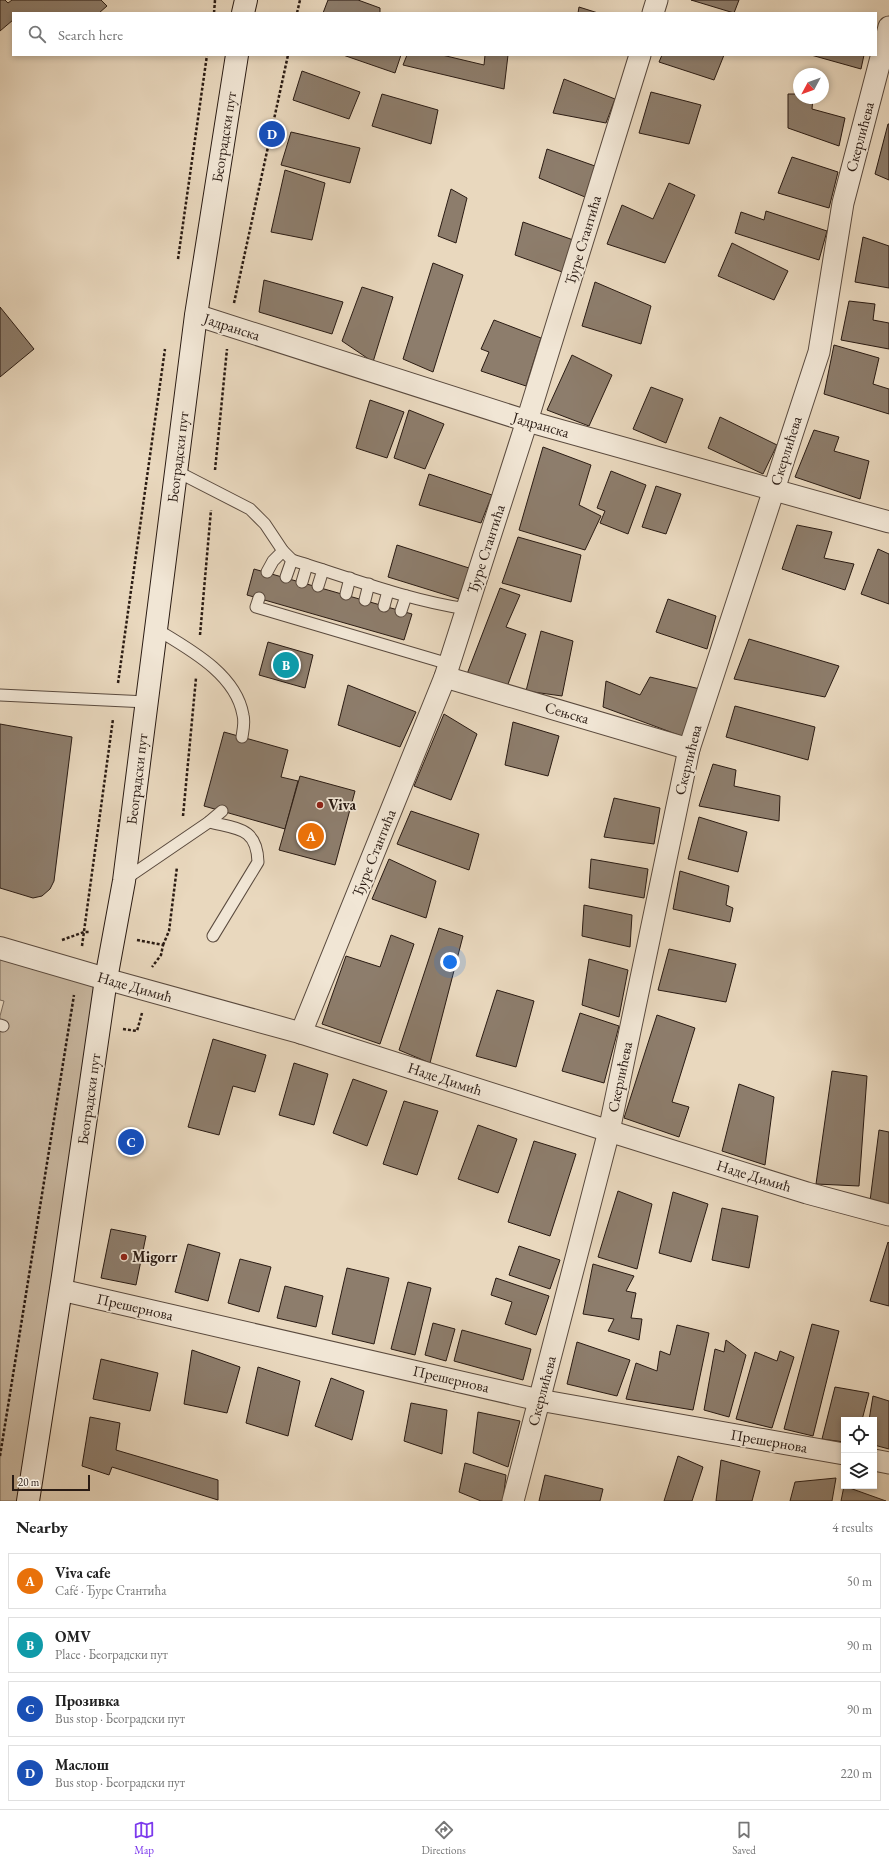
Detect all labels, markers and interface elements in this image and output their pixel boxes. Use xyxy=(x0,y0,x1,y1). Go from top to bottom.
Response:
search box xyxy=(12,12,877,56)
icon: search xyxy=(26,23,48,45)
text: Search here xyxy=(58,25,123,44)
north arrow xyxy=(793,68,829,104)
street label: Београдски пут xyxy=(207,90,240,184)
street label: Скерлићева xyxy=(841,100,878,174)
pin: D xyxy=(259,119,285,149)
street label: Ђуре Стантића xyxy=(560,193,605,287)
street label: Јадранска xyxy=(200,308,263,345)
street label: Јадранска xyxy=(509,407,572,442)
street label: Београдски пут xyxy=(162,410,193,504)
street label: Скерлићева xyxy=(765,414,806,488)
street label: Ђуре Стантића xyxy=(462,502,509,596)
pin: B xyxy=(273,650,299,680)
street label: Сењска xyxy=(543,697,591,728)
street label: Скерлићева xyxy=(670,723,705,797)
street label: Београдски пут xyxy=(121,732,152,826)
place label: Viva xyxy=(328,795,356,814)
marker: Viva xyxy=(315,800,325,810)
street label: Ђуре Стантића xyxy=(347,806,400,899)
pin: A xyxy=(298,821,324,851)
your location xyxy=(440,952,460,972)
street label: Наде Димић xyxy=(95,967,175,1006)
street label: Скерлићева xyxy=(603,1040,636,1114)
street label: Београдски пут xyxy=(73,1052,104,1146)
street label: Наде Димић xyxy=(405,1058,485,1100)
pin: C xyxy=(118,1127,144,1157)
street label: Наде Димић xyxy=(714,1155,794,1196)
place label: Migorr xyxy=(132,1247,178,1266)
marker: Migorr xyxy=(119,1252,129,1262)
street label: Прешернова xyxy=(95,1289,175,1325)
street label: Скерлићева xyxy=(523,1354,560,1428)
street label: Прешернова xyxy=(411,1361,491,1397)
map controls xyxy=(841,1417,877,1489)
button: locate xyxy=(841,1417,877,1453)
street label: Прешернова xyxy=(729,1424,809,1457)
button: layers xyxy=(841,1453,877,1489)
scale bar xyxy=(12,1473,90,1492)
text: 20 m xyxy=(18,1475,39,1489)
text: Nearby xyxy=(16,1516,68,1538)
text: 4 results xyxy=(832,1519,873,1536)
text: Viva cafe xyxy=(55,1563,110,1582)
text: A xyxy=(25,1573,35,1590)
text: 50 m xyxy=(847,1573,872,1590)
text: Café · Ђуре Стантића xyxy=(55,1582,166,1599)
text: OMV xyxy=(55,1627,91,1646)
text: B xyxy=(26,1637,34,1654)
text: 90 m xyxy=(847,1637,872,1654)
text: Place · Београдски пут xyxy=(55,1646,168,1663)
text: Прозивка xyxy=(55,1691,120,1710)
text: C xyxy=(25,1701,35,1718)
text: 90 m xyxy=(847,1701,872,1718)
text: Bus stop · Београдски пут xyxy=(55,1710,185,1727)
text: Маслош xyxy=(55,1755,109,1774)
text: D xyxy=(25,1765,35,1782)
text: 220 m xyxy=(841,1765,872,1782)
text: Bus stop · Београдски пут xyxy=(55,1774,185,1791)
tab: Map xyxy=(133,1819,155,1857)
tab: Directions xyxy=(422,1819,466,1857)
tab: Saved xyxy=(732,1819,756,1857)

